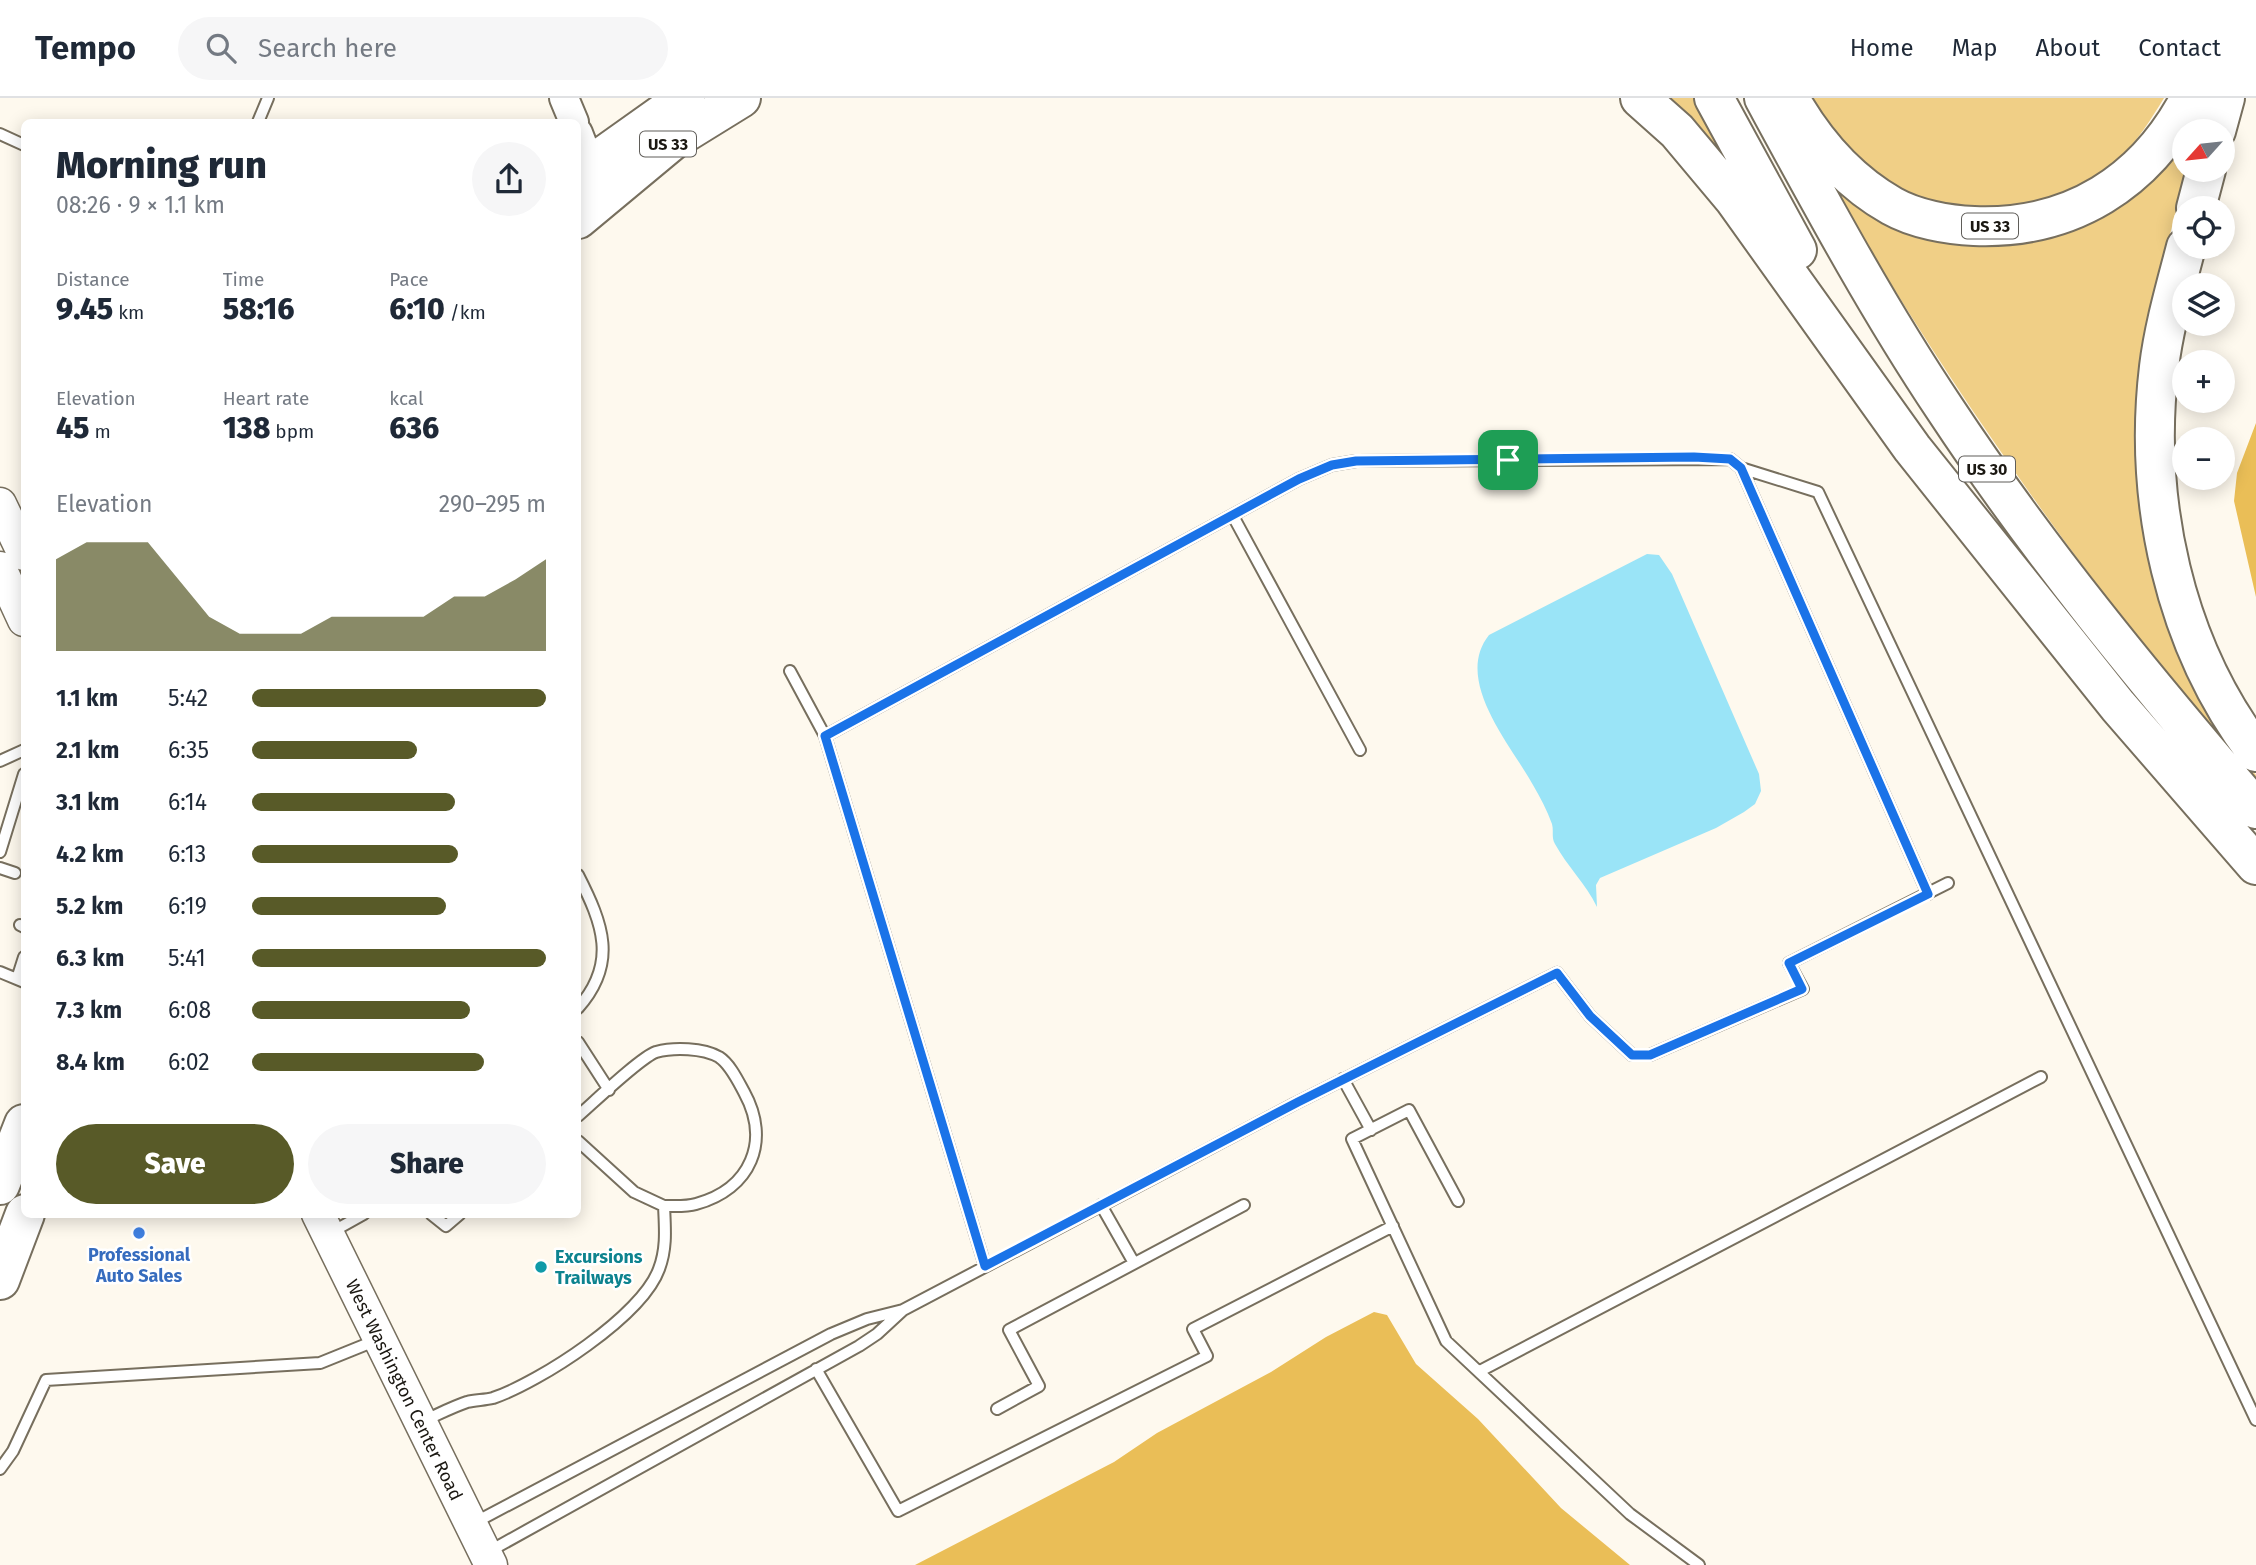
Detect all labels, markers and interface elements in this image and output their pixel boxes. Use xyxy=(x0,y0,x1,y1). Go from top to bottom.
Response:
search box xyxy=(178,17,668,80)
text: Tempo xyxy=(35,28,136,68)
icon: search xyxy=(202,29,240,67)
text: Search here xyxy=(258,33,397,64)
text: Home xyxy=(1850,34,1914,62)
text: Map xyxy=(1952,34,1998,62)
text: About xyxy=(2036,34,2100,62)
text: Contact xyxy=(2138,34,2221,62)
north arrow xyxy=(2172,119,2235,182)
map controls xyxy=(2172,119,2235,490)
road number: US 33 xyxy=(640,132,696,156)
text: Morning run xyxy=(56,142,267,188)
button: share xyxy=(472,142,546,216)
text: 08:26 · 9 × 1.1 km xyxy=(56,191,225,219)
button: locate xyxy=(2172,196,2235,259)
road number: US 33 xyxy=(1962,214,2018,238)
text: Distance xyxy=(56,268,130,291)
text: Time xyxy=(223,268,264,291)
text: Pace xyxy=(389,268,429,291)
button: layers xyxy=(2172,273,2235,336)
text: 9.45 xyxy=(56,291,113,327)
text: 58:16 xyxy=(223,291,294,327)
text: 6:10 xyxy=(389,291,445,327)
text: km xyxy=(113,301,144,324)
text: /km xyxy=(445,301,486,324)
button: + xyxy=(2172,350,2235,413)
text: Elevation xyxy=(56,387,136,410)
text: Heart rate xyxy=(223,387,309,410)
text: kcal xyxy=(389,387,424,410)
text: 45 xyxy=(56,410,89,446)
text: 138 xyxy=(223,410,270,446)
text: 636 xyxy=(389,410,439,446)
text: m xyxy=(89,420,111,443)
text: bpm xyxy=(270,420,314,443)
button: − xyxy=(2172,427,2235,490)
pin xyxy=(1478,430,1538,490)
icon: arrive xyxy=(1489,441,1527,479)
road number: US 30 xyxy=(1959,456,2015,482)
text: Elevation xyxy=(56,490,152,518)
text: 290–295 m xyxy=(439,490,546,518)
text: 1.1 km xyxy=(56,684,118,712)
text: 5:42 xyxy=(168,684,208,712)
text: 2.1 km xyxy=(56,736,119,764)
text: 6:35 xyxy=(168,736,209,764)
text: 3.1 km xyxy=(56,788,119,816)
text: 6:14 xyxy=(168,788,207,816)
text: 4.2 km xyxy=(56,840,124,868)
text: 6:13 xyxy=(168,840,206,868)
text: 5.2 km xyxy=(56,892,123,920)
text: 6:19 xyxy=(168,892,207,920)
text: 6.3 km xyxy=(56,944,124,972)
text: 5:41 xyxy=(168,944,206,972)
text: 7.3 km xyxy=(56,996,122,1024)
text: 6:08 xyxy=(168,996,211,1024)
text: 8.4 km xyxy=(56,1048,125,1076)
text: 6:02 xyxy=(168,1048,210,1076)
button: Save xyxy=(56,1124,294,1204)
button: Share xyxy=(308,1124,546,1204)
marker: Professional Auto Sales xyxy=(131,1225,147,1241)
place label: Professional Auto Sales xyxy=(88,1244,191,1287)
place label: Excursions Trailways xyxy=(555,1246,643,1289)
marker: Excursions Trailways xyxy=(533,1259,549,1275)
street label: West Washington Center Road xyxy=(341,1276,467,1504)

